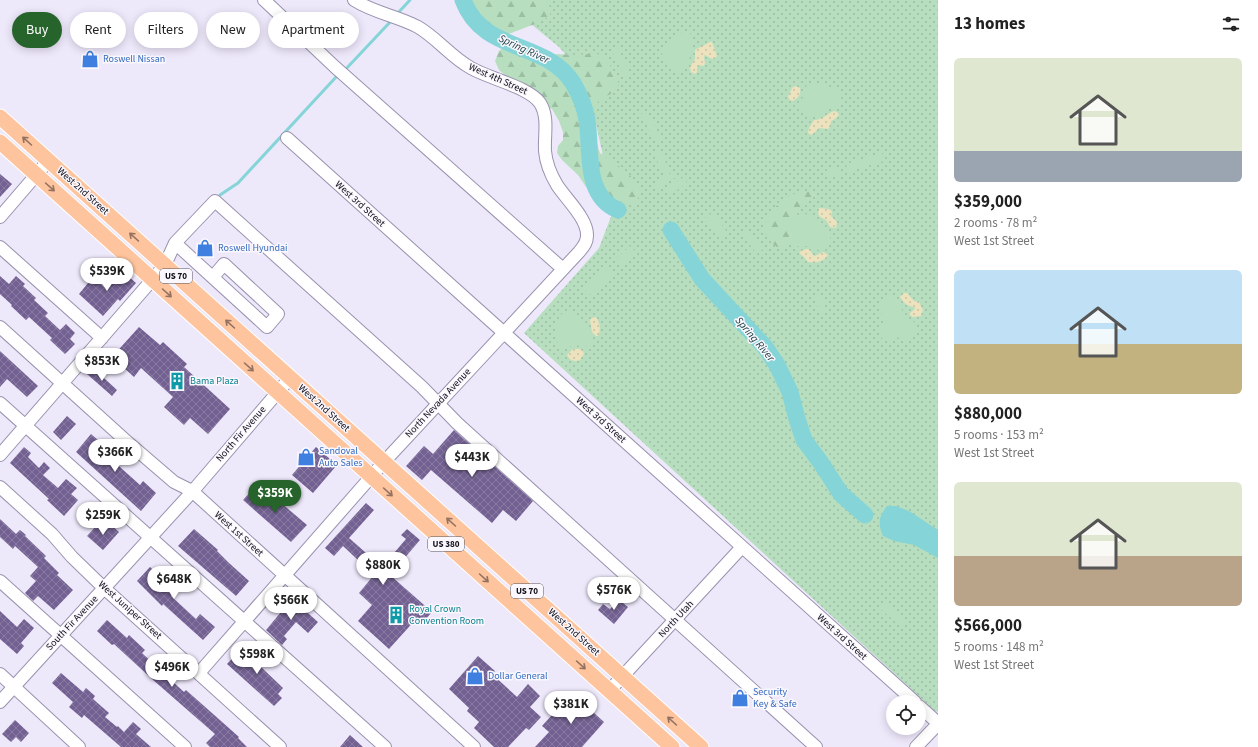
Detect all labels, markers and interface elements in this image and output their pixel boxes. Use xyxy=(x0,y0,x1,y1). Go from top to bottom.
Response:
chip: Buy xyxy=(12,12,62,48)
chip: Rent xyxy=(70,12,126,48)
chip: Filters xyxy=(134,12,198,48)
chip: New xyxy=(206,12,260,48)
chip: Apartment xyxy=(268,12,359,48)
text: 13 homes xyxy=(954,12,1025,36)
icon: filters xyxy=(1220,13,1242,35)
water label: Spring River xyxy=(496,31,553,68)
shop icon: Roswell Nissan xyxy=(80,49,100,69)
place label: Roswell Nissan xyxy=(103,52,165,66)
street label: West 4th Street xyxy=(466,60,530,98)
icon: home xyxy=(1062,84,1134,156)
one-way arrow xyxy=(21,136,32,145)
street label: West 2nd Street xyxy=(54,164,112,218)
street label: West 3rd Street xyxy=(332,178,389,231)
one-way arrow xyxy=(44,182,54,191)
text: $359,000 xyxy=(954,190,1022,214)
text: 2 rooms · 78 m² xyxy=(954,214,1037,232)
text: West 1st Street xyxy=(954,232,1034,250)
one-way arrow xyxy=(129,233,139,242)
shop icon: Roswell Hyundai xyxy=(195,238,215,258)
place label: Roswell Hyundai xyxy=(218,241,288,255)
pin: $539K xyxy=(79,258,135,292)
text: $539K xyxy=(89,262,125,280)
road number: US 70 xyxy=(160,269,192,283)
one-way arrow xyxy=(162,288,172,298)
icon: home xyxy=(1062,296,1134,368)
water label: Spring River xyxy=(732,313,779,366)
one-way arrow xyxy=(225,319,235,329)
pin: $853K xyxy=(74,348,130,382)
text: $853K xyxy=(84,352,120,370)
one-way arrow xyxy=(244,363,254,372)
street label: North Nevada Avenue xyxy=(402,365,474,441)
building icon: Bama Plaza xyxy=(167,371,187,391)
place label: Bama Plaza xyxy=(190,374,239,388)
street label: West 2nd Street xyxy=(295,381,353,435)
street label: West 3rd Street xyxy=(573,394,630,447)
text: $880,000 xyxy=(954,402,1022,426)
street label: North Fir Avenue xyxy=(213,403,269,465)
text: 5 rooms · 153 m² xyxy=(954,426,1044,444)
pin: $366K xyxy=(87,439,143,473)
text: $366K xyxy=(97,443,133,461)
place label: Sandoval Auto Sales xyxy=(319,444,363,470)
pin: $443K xyxy=(444,444,500,478)
text: West 1st Street xyxy=(954,444,1034,462)
shop icon: Sandoval Auto Sales xyxy=(296,447,316,467)
text: $443K xyxy=(454,448,490,466)
pin: $359K xyxy=(247,480,303,514)
text: $359K xyxy=(257,484,293,502)
one-way arrow xyxy=(382,487,393,496)
pin: $259K xyxy=(75,502,131,536)
text: $259K xyxy=(85,506,121,524)
street label: West 1st Street xyxy=(211,508,267,560)
icon: home xyxy=(1062,508,1134,580)
one-way arrow xyxy=(445,517,456,526)
road number: US 380 xyxy=(428,537,464,551)
pin: $880K xyxy=(355,552,411,586)
text: $880K xyxy=(365,556,401,574)
pin: $648K xyxy=(146,566,202,600)
text: $648K xyxy=(156,570,192,588)
one-way arrow xyxy=(479,574,490,583)
pin: $576K xyxy=(586,577,642,611)
street label: West Juniper Street xyxy=(95,578,165,643)
text: $576K xyxy=(596,581,632,599)
road number: US 70 xyxy=(511,584,543,598)
pin: $566K xyxy=(263,587,319,621)
text: $566K xyxy=(273,591,309,609)
street label: South Fir Avenue xyxy=(43,592,101,654)
street label: North Utah xyxy=(655,597,697,641)
place label: Royal Crown Convention Room xyxy=(409,602,484,628)
building icon: Royal Crown Convention Room xyxy=(386,605,406,625)
street label: West 2nd Street xyxy=(545,605,603,659)
street label: West 3rd Street xyxy=(814,611,871,664)
text: $566,000 xyxy=(954,614,1022,638)
text: 5 rooms · 148 m² xyxy=(954,638,1044,656)
pin: $598K xyxy=(229,641,285,675)
text: $598K xyxy=(239,645,275,663)
pin: $496K xyxy=(144,654,200,688)
text: West 1st Street xyxy=(954,656,1034,674)
text: $496K xyxy=(154,658,190,676)
one-way arrow xyxy=(576,661,586,670)
shop icon: Dollar General xyxy=(465,666,485,686)
place label: Dollar General xyxy=(488,669,548,683)
place label: Security Key & Safe xyxy=(753,685,797,711)
shop icon: Security Key & Safe xyxy=(730,688,750,708)
pin: $381K xyxy=(543,691,599,725)
text: $381K xyxy=(553,695,589,713)
map controls xyxy=(886,695,926,735)
button: locate xyxy=(886,695,926,735)
one-way arrow xyxy=(667,716,677,726)

